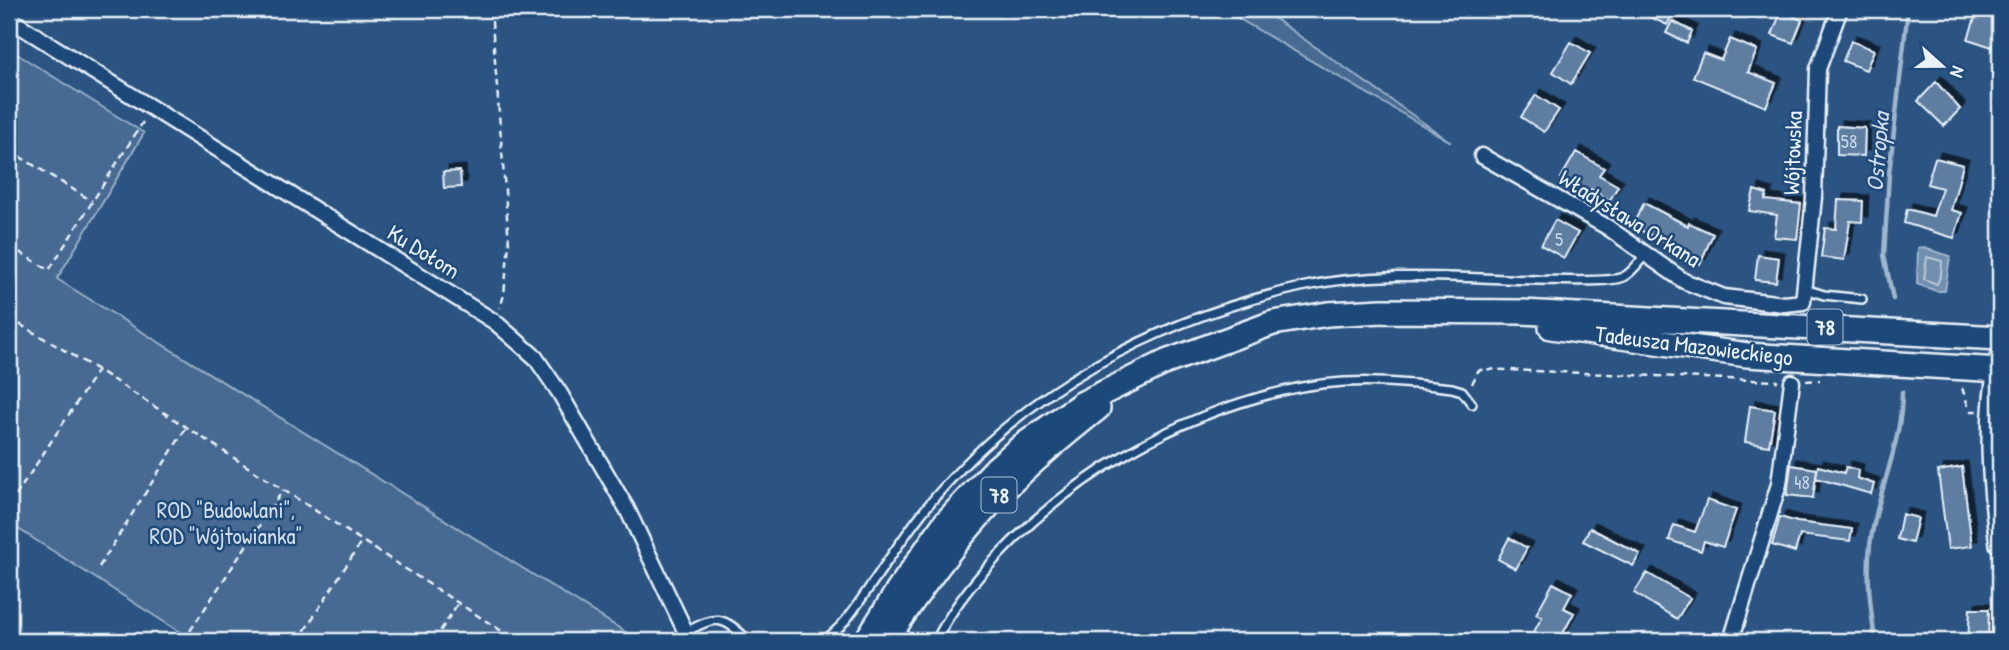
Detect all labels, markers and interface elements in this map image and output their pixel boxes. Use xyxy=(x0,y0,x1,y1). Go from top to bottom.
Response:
north arrow xyxy=(1908,32,1978,102)
text: N xyxy=(1944,63,1972,81)
water label: Ostropka xyxy=(1858,108,1898,193)
street label: Wójtowska xyxy=(1775,110,1809,196)
house number: 58 xyxy=(1841,128,1857,154)
street label: Władysława Orkana xyxy=(1553,162,1707,274)
street label: Ku Dołom xyxy=(382,217,466,285)
house number: 5 xyxy=(1555,226,1563,252)
road number: 78 xyxy=(1808,310,1842,344)
street label: Tadeusza Mazowieckiego xyxy=(1593,317,1795,373)
house number: 48 xyxy=(1794,469,1810,495)
road number: 78 xyxy=(982,477,1016,512)
park label: ROD "Budowlani", ROD "Wójtowianka" xyxy=(149,494,303,551)

